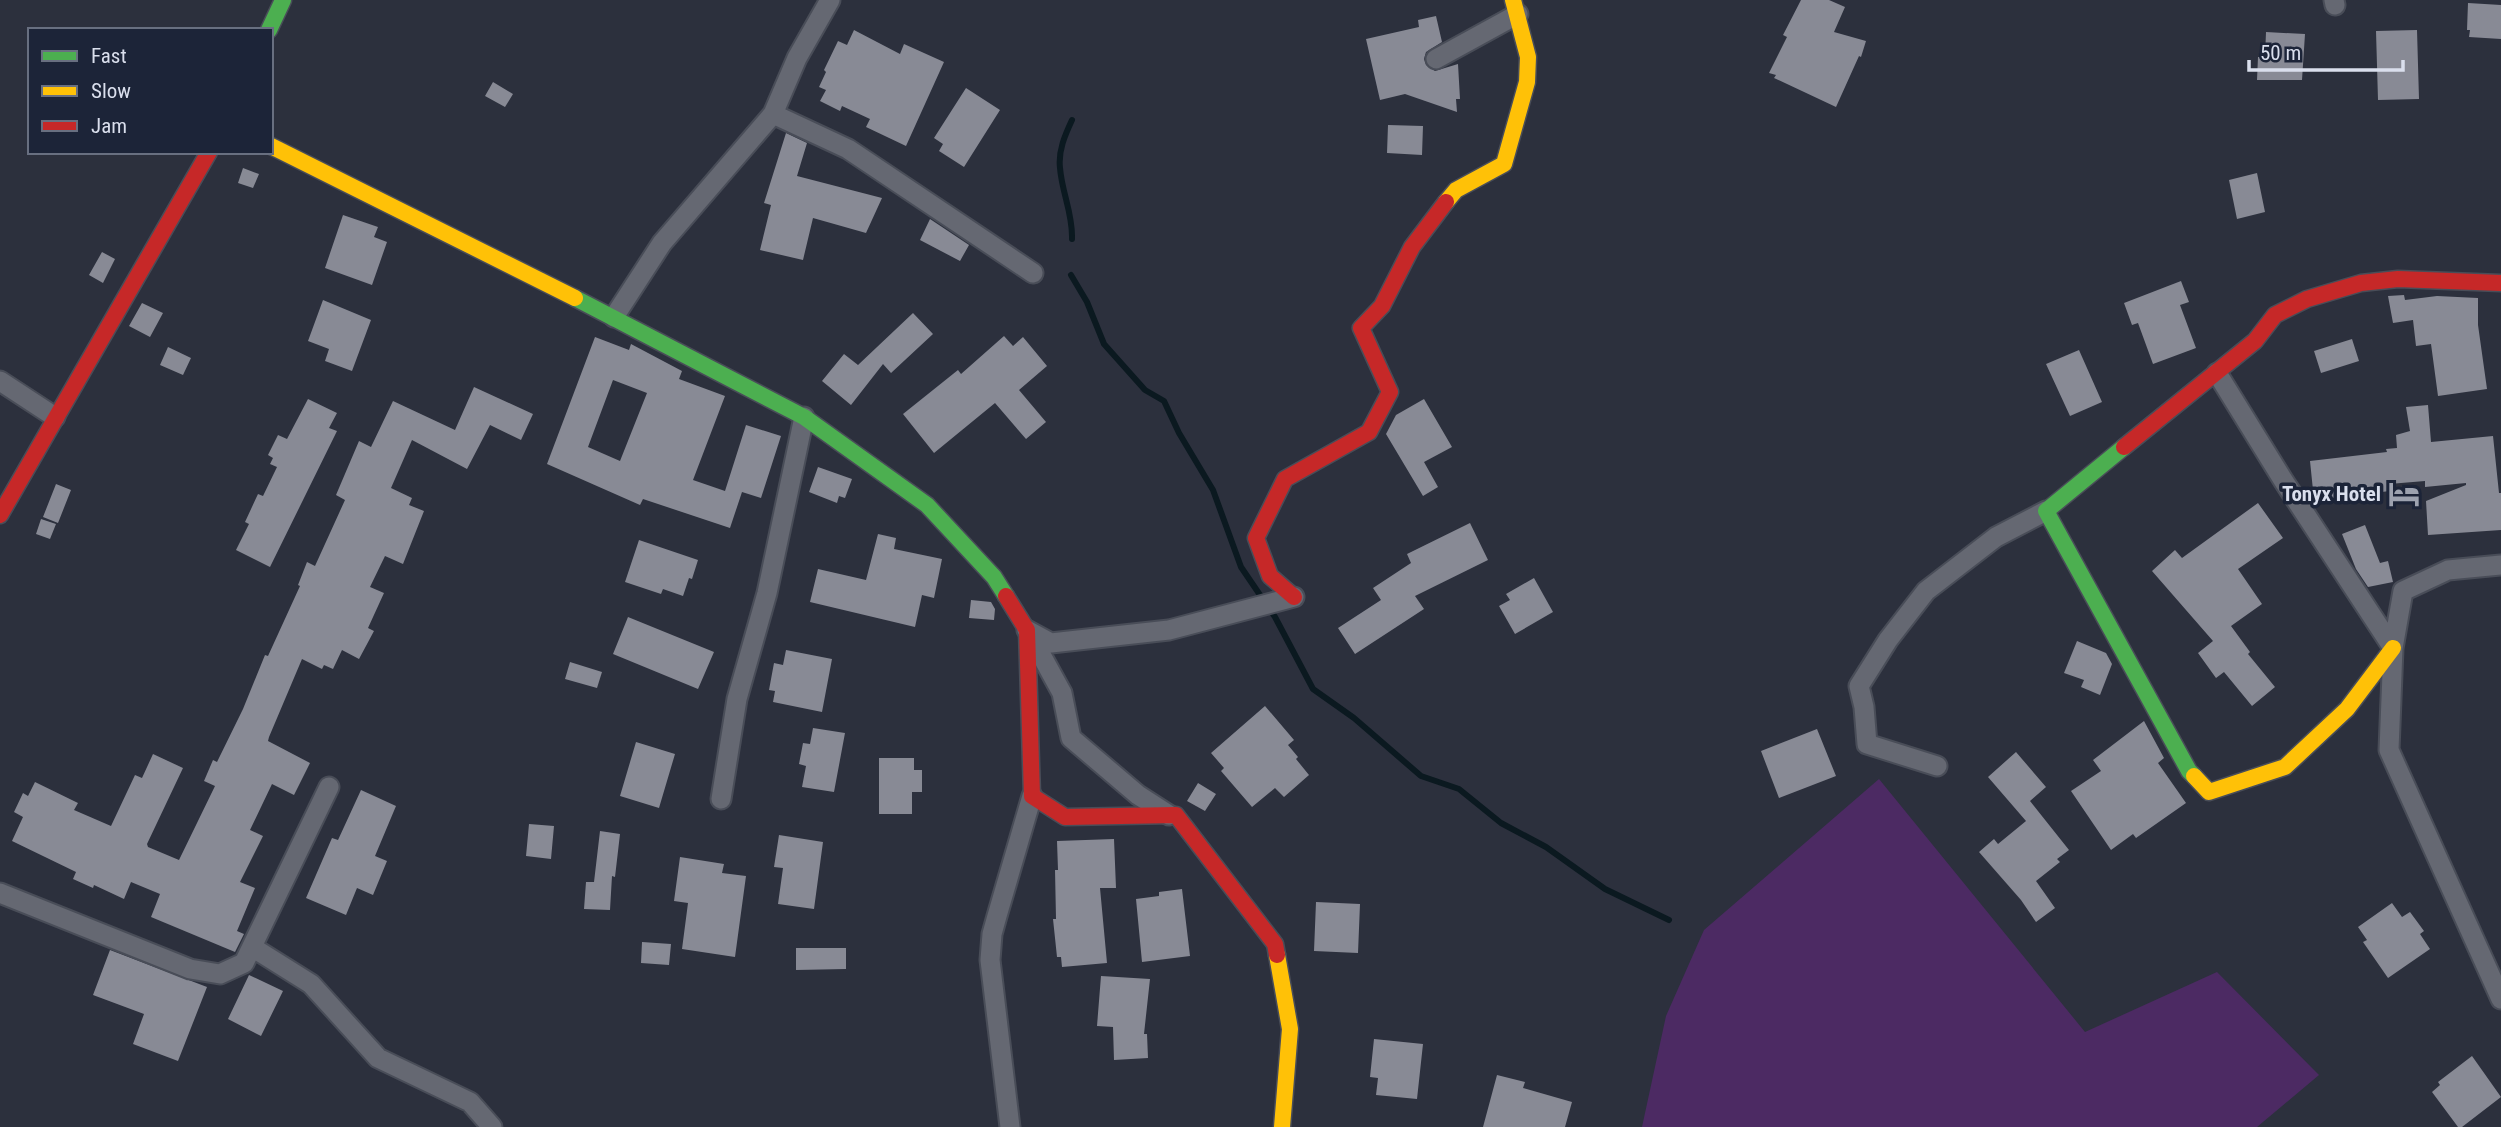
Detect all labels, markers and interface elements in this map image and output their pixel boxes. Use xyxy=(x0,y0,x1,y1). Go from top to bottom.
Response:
legend xyxy=(28,28,273,154)
scale bar xyxy=(2249,28,2403,72)
text: 50 m xyxy=(2260,41,2301,65)
text: Fast xyxy=(91,44,127,68)
text: Slow xyxy=(91,79,131,103)
text: Jam xyxy=(91,114,127,138)
hotel icon: Tonyx Hotel xyxy=(2387,477,2421,511)
place label: Tonyx Hotel xyxy=(2282,482,2381,506)

